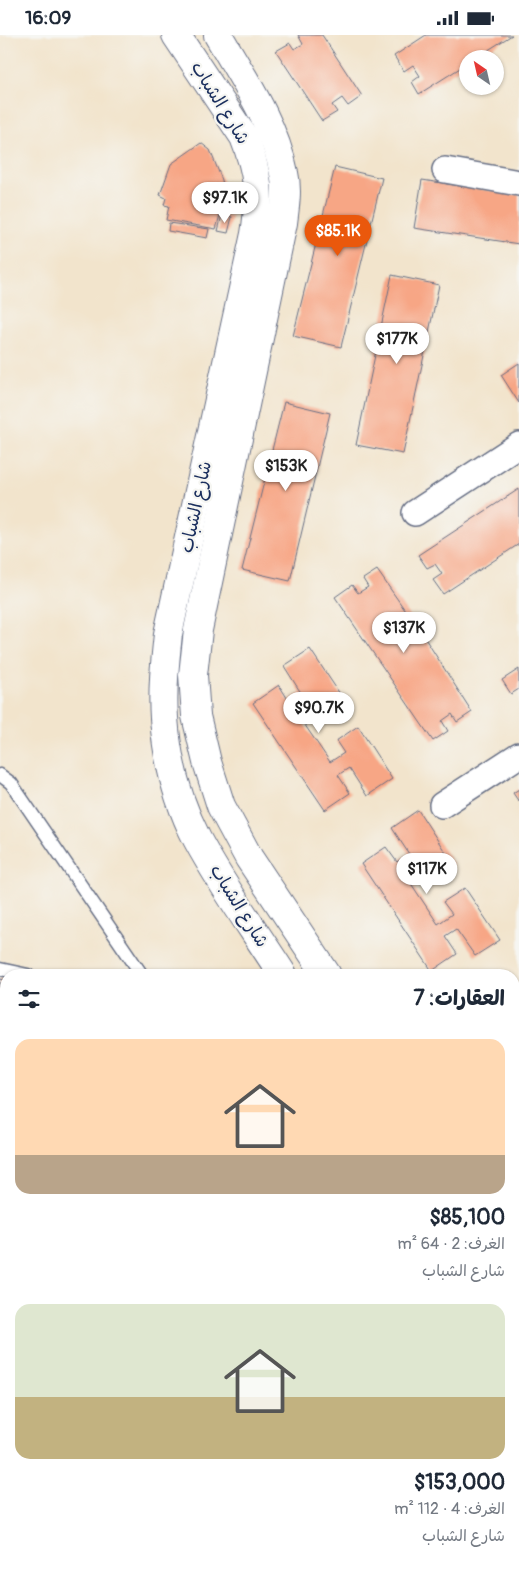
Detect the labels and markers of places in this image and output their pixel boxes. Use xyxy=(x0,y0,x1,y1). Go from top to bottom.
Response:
pin: $97.1K xyxy=(184,181,266,224)
pin: $85.1K xyxy=(297,215,379,257)
pin: $177K xyxy=(362,323,432,365)
pin: $153K xyxy=(251,449,321,492)
pin: $137K xyxy=(369,611,439,654)
pin: $90.7K xyxy=(278,691,360,734)
pin: $117K xyxy=(392,853,462,895)

